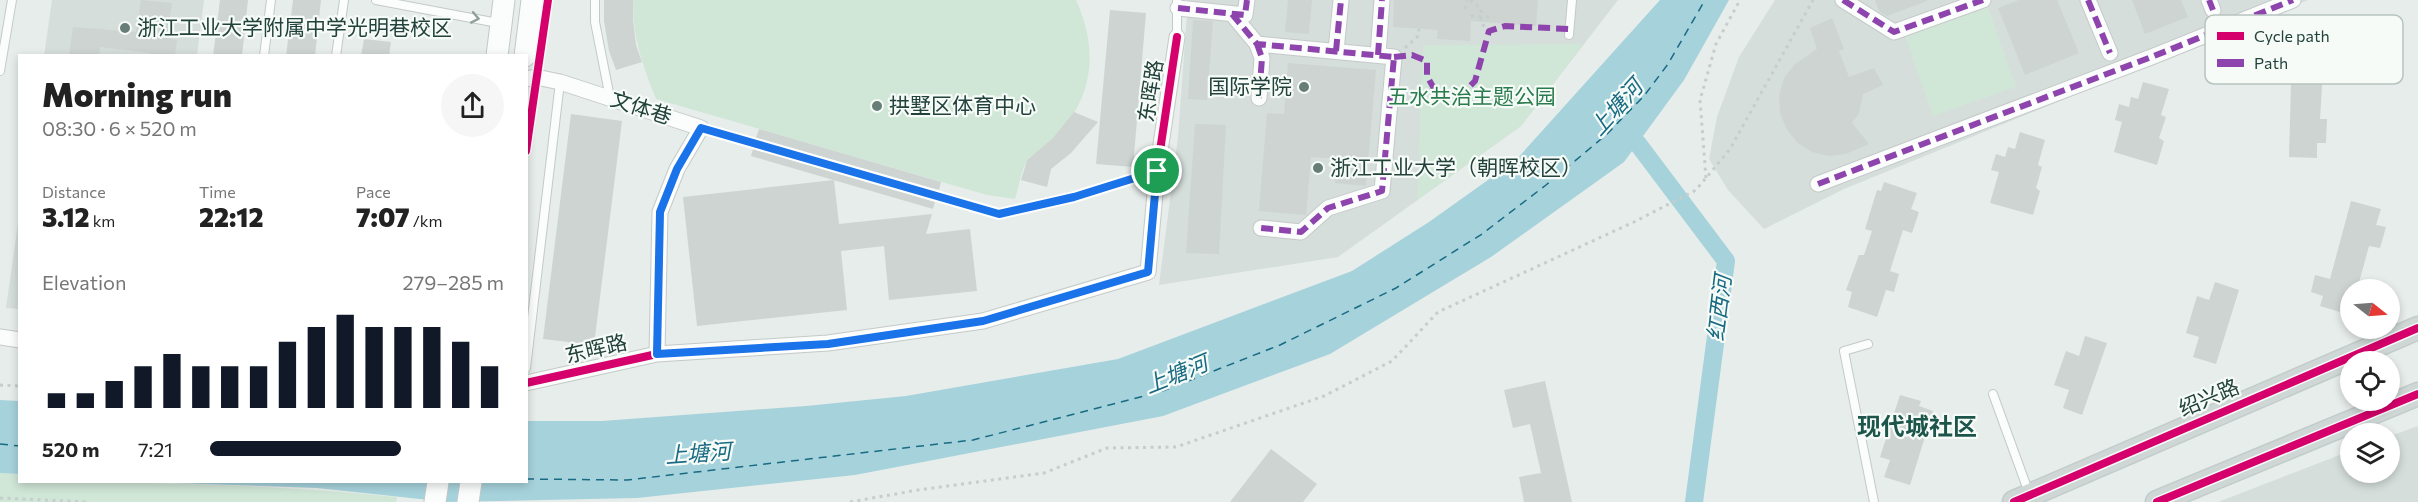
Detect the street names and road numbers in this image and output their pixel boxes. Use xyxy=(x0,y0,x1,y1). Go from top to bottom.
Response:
street label: 东晖路 xyxy=(1132,58,1167,124)
street label: 文体巷 xyxy=(608,85,675,128)
street label: 东晖路 xyxy=(562,328,629,367)
street label: 绍兴路 xyxy=(2175,373,2242,420)

